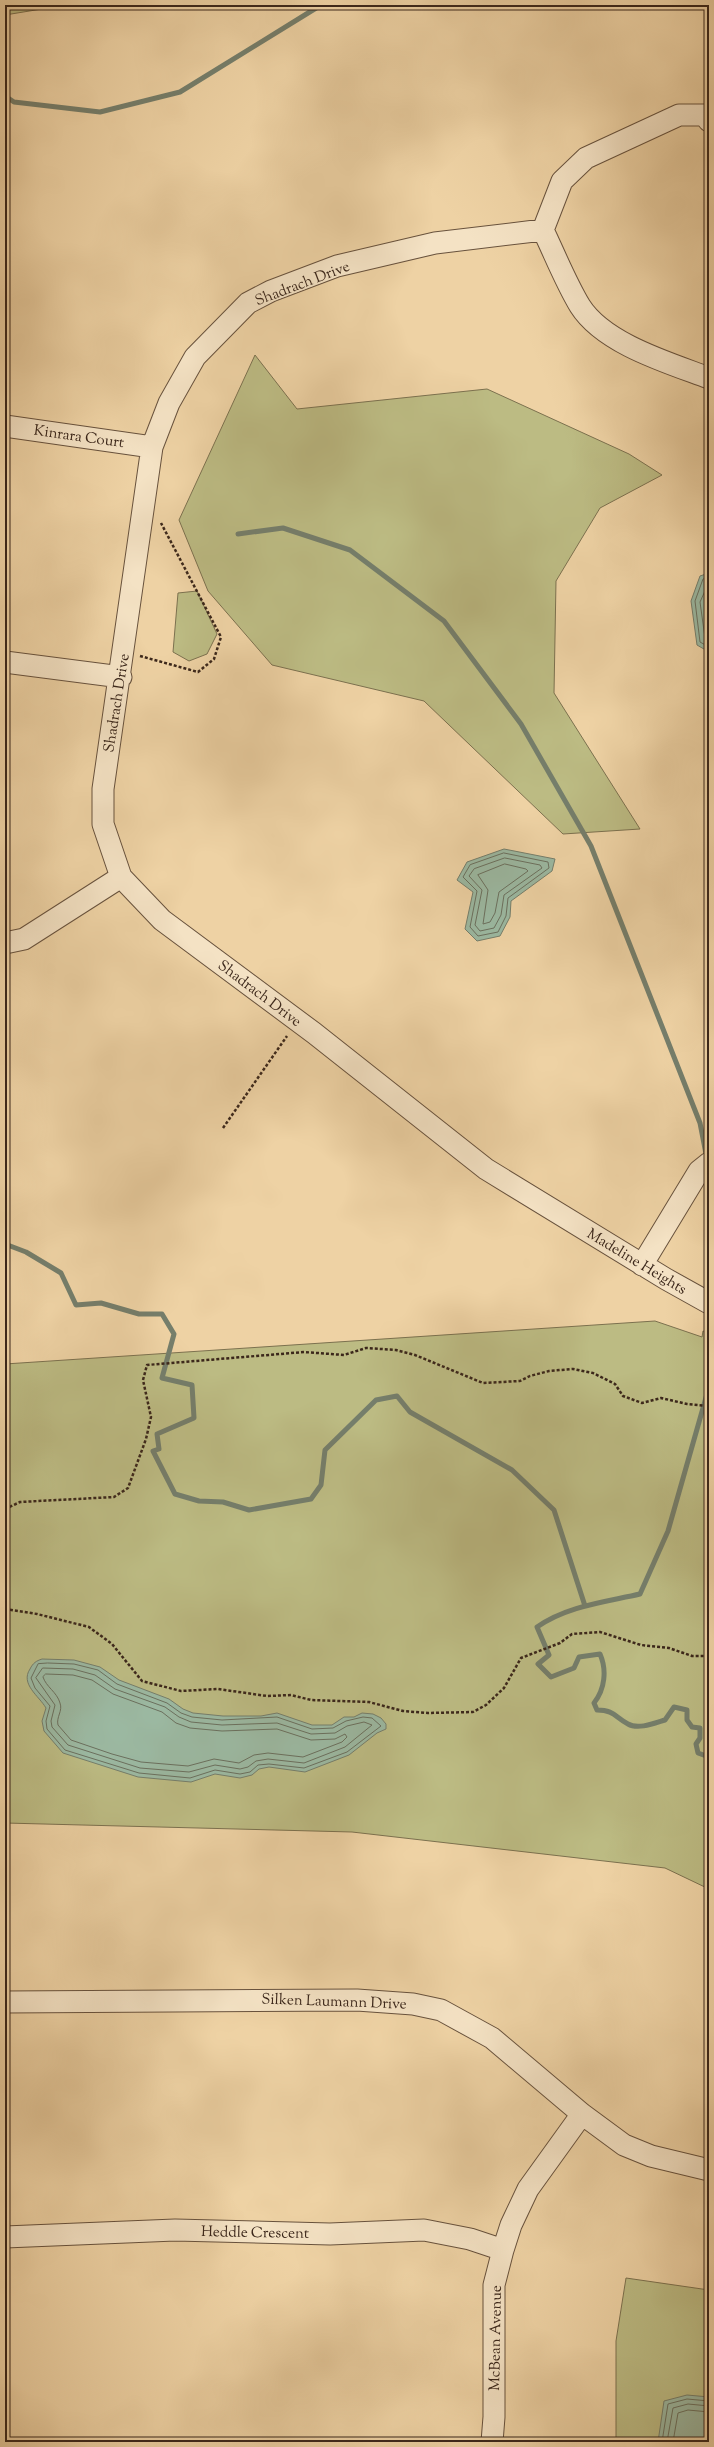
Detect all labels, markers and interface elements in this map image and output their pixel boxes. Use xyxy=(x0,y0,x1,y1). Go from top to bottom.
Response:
street label: Shadrach Drive xyxy=(252,257,353,312)
street label: Kinrara Court xyxy=(32,421,125,454)
street label: Shadrach Drive xyxy=(99,652,136,754)
street label: Shadrach Drive xyxy=(213,956,305,1033)
street label: Madeline Heights xyxy=(582,1224,690,1300)
street label: Silken Laumann Drive xyxy=(261,1989,407,2016)
street label: Heddle Crescent xyxy=(201,2222,309,2245)
street label: McBean Avenue xyxy=(485,2285,508,2391)

